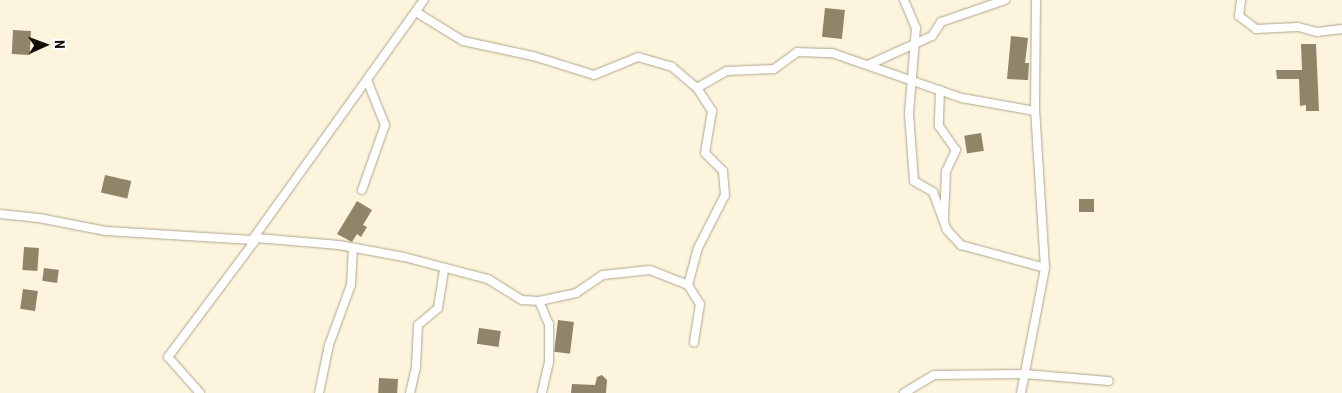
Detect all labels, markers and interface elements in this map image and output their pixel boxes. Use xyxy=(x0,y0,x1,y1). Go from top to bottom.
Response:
north arrow xyxy=(20,20,70,70)
text: N xyxy=(52,40,68,49)

